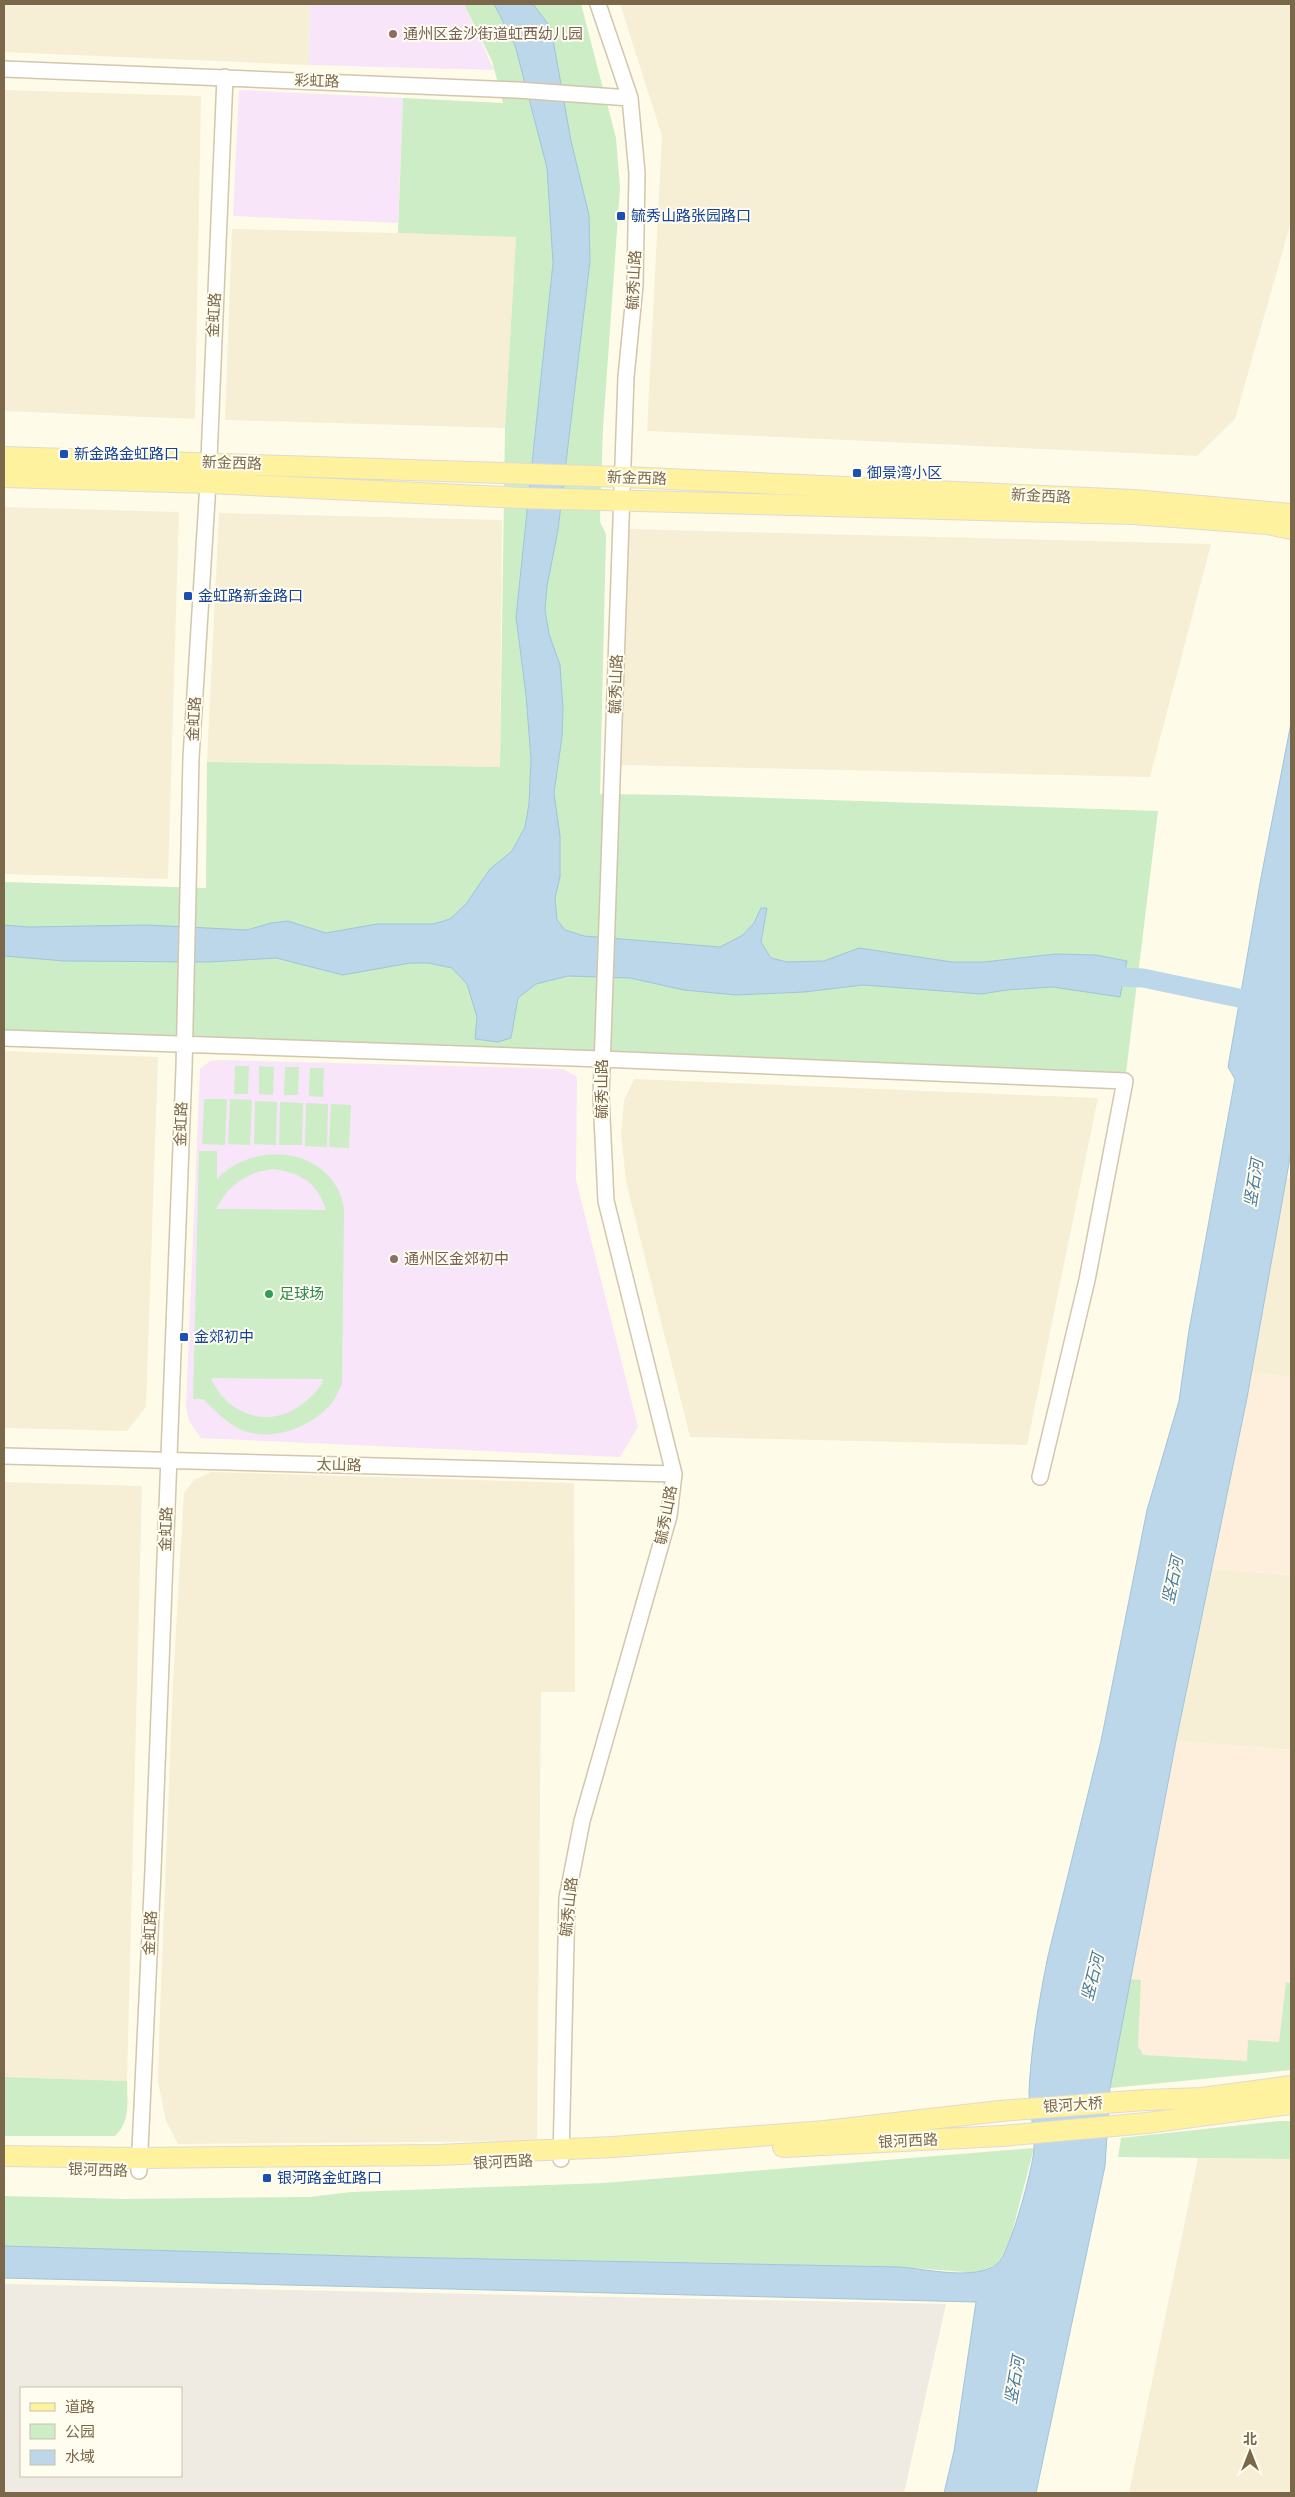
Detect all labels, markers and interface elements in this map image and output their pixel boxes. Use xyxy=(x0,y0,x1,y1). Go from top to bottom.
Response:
place label: 通州区金沙街道虹西幼儿园 xyxy=(403,25,583,42)
marker: 通州区金沙街道虹西幼儿园 xyxy=(387,28,399,40)
street label: 彩虹路 xyxy=(294,71,340,90)
place label: 毓秀山路张园路口 xyxy=(631,207,751,224)
marker: 毓秀山路张园路口 xyxy=(615,210,627,222)
street label: 毓秀山路 xyxy=(623,250,644,310)
street label: 金虹路 xyxy=(204,292,223,338)
place label: 新金路金虹路口 xyxy=(74,445,179,462)
marker: 新金路金虹路口 xyxy=(58,448,70,460)
street label: 新金西路 xyxy=(202,453,262,472)
place label: 御景湾小区 xyxy=(867,464,942,481)
marker: 御景湾小区 xyxy=(851,467,863,479)
street label: 新金西路 xyxy=(607,468,667,487)
street label: 新金西路 xyxy=(1011,485,1071,506)
place label: 金虹路新金路口 xyxy=(198,587,303,604)
marker: 金虹路新金路口 xyxy=(182,590,194,602)
street label: 毓秀山路 xyxy=(606,654,625,714)
street label: 金虹路 xyxy=(184,696,203,742)
street label: 毓秀山路 xyxy=(593,1059,610,1119)
street label: 金虹路 xyxy=(171,1101,190,1147)
water label: 竖石河 xyxy=(1241,1155,1266,1208)
place label: 通州区金郊初中 xyxy=(404,1250,509,1267)
marker: 通州区金郊初中 xyxy=(388,1253,400,1265)
place label: 足球场 xyxy=(279,1285,324,1302)
marker: 足球场 xyxy=(263,1288,275,1300)
place label: 金郊初中 xyxy=(194,1328,254,1345)
marker: 金郊初中 xyxy=(178,1331,190,1343)
street label: 太山路 xyxy=(316,1456,362,1473)
street label: 毓秀山路 xyxy=(651,1484,680,1546)
street label: 金虹路 xyxy=(156,1506,175,1552)
water label: 竖石河 xyxy=(1159,1552,1186,1605)
street label: 毓秀山路 xyxy=(557,1876,580,1938)
street label: 金虹路 xyxy=(140,1910,159,1956)
water label: 竖石河 xyxy=(1078,1949,1107,2002)
street label: 银河大桥 xyxy=(1042,2094,1103,2115)
street label: 银河西路 xyxy=(878,2130,938,2151)
street label: 银河西路 xyxy=(473,2151,533,2172)
street label: 银河西路 xyxy=(68,2160,128,2179)
place label: 银河路金虹路口 xyxy=(277,2169,382,2186)
marker: 银河路金虹路口 xyxy=(261,2172,273,2184)
water label: 竖石河 xyxy=(1002,2352,1028,2405)
legend xyxy=(20,2387,182,2477)
text: 道路 xyxy=(65,2398,95,2415)
text: 公园 xyxy=(65,2423,95,2440)
north arrow xyxy=(1225,2427,1275,2477)
text: 北 xyxy=(1243,2431,1257,2447)
text: 水域 xyxy=(65,2448,95,2465)

